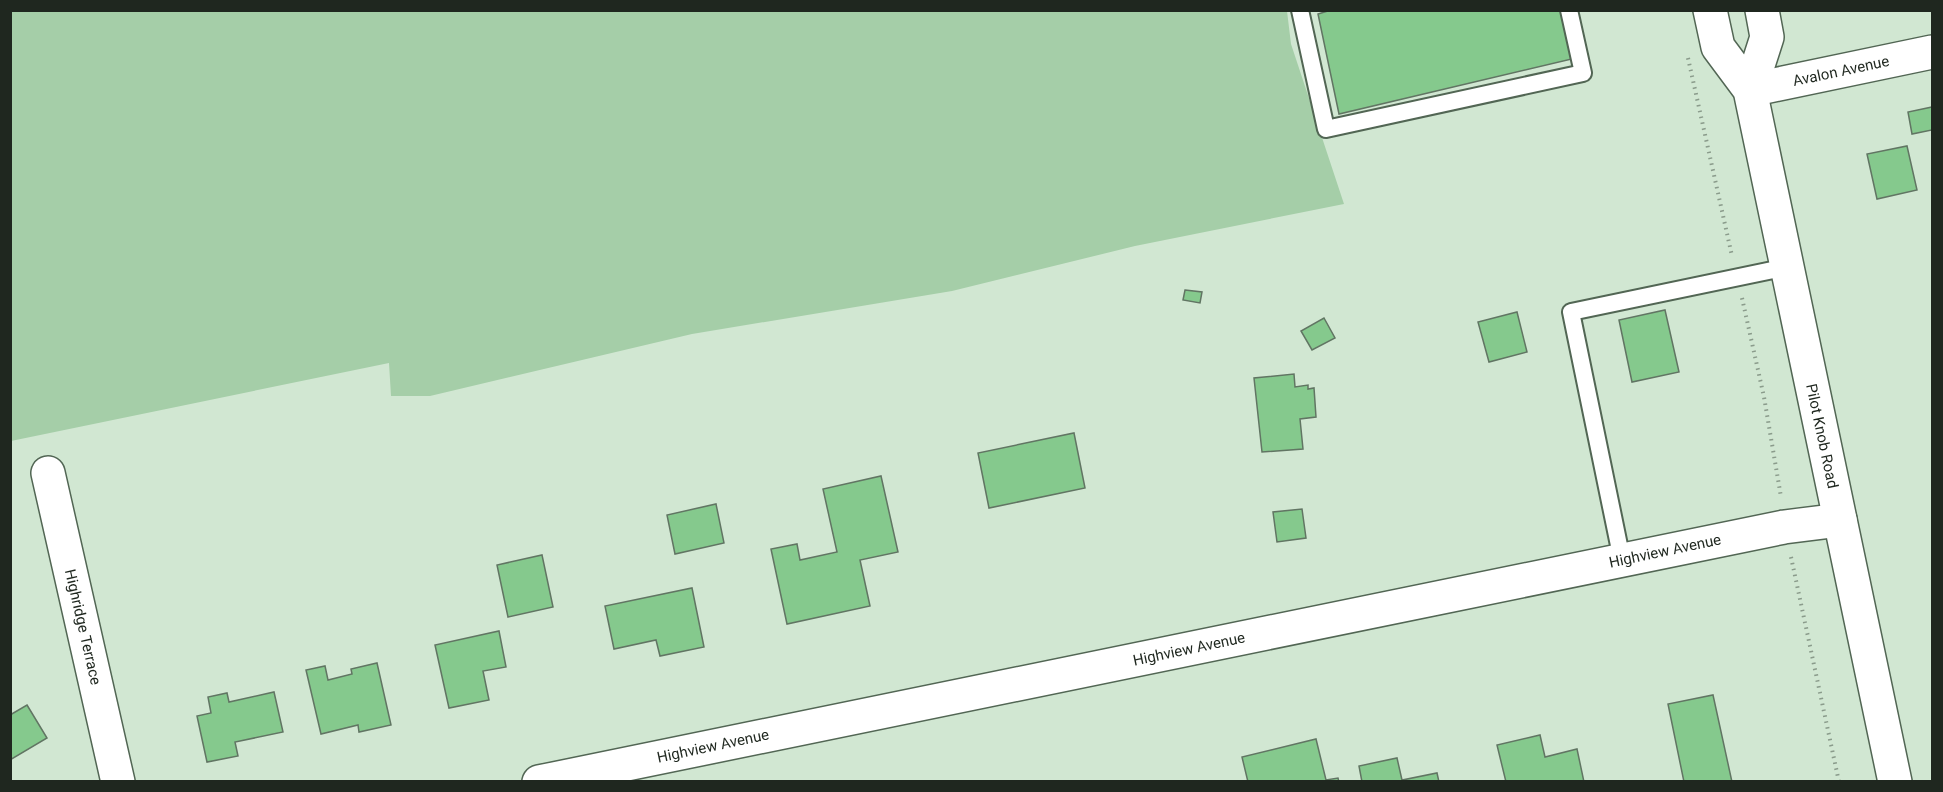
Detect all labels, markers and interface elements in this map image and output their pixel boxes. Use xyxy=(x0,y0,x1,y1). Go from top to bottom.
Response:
street label: Avalon Avenue xyxy=(1791,52,1891,90)
street label: Pilot Knob Road xyxy=(1802,382,1842,490)
street label: Highview Avenue xyxy=(1607,530,1723,572)
street label: Highridge Terrace xyxy=(61,567,105,687)
street label: Highview Avenue xyxy=(1131,628,1247,670)
street label: Highview Avenue xyxy=(655,725,771,767)

